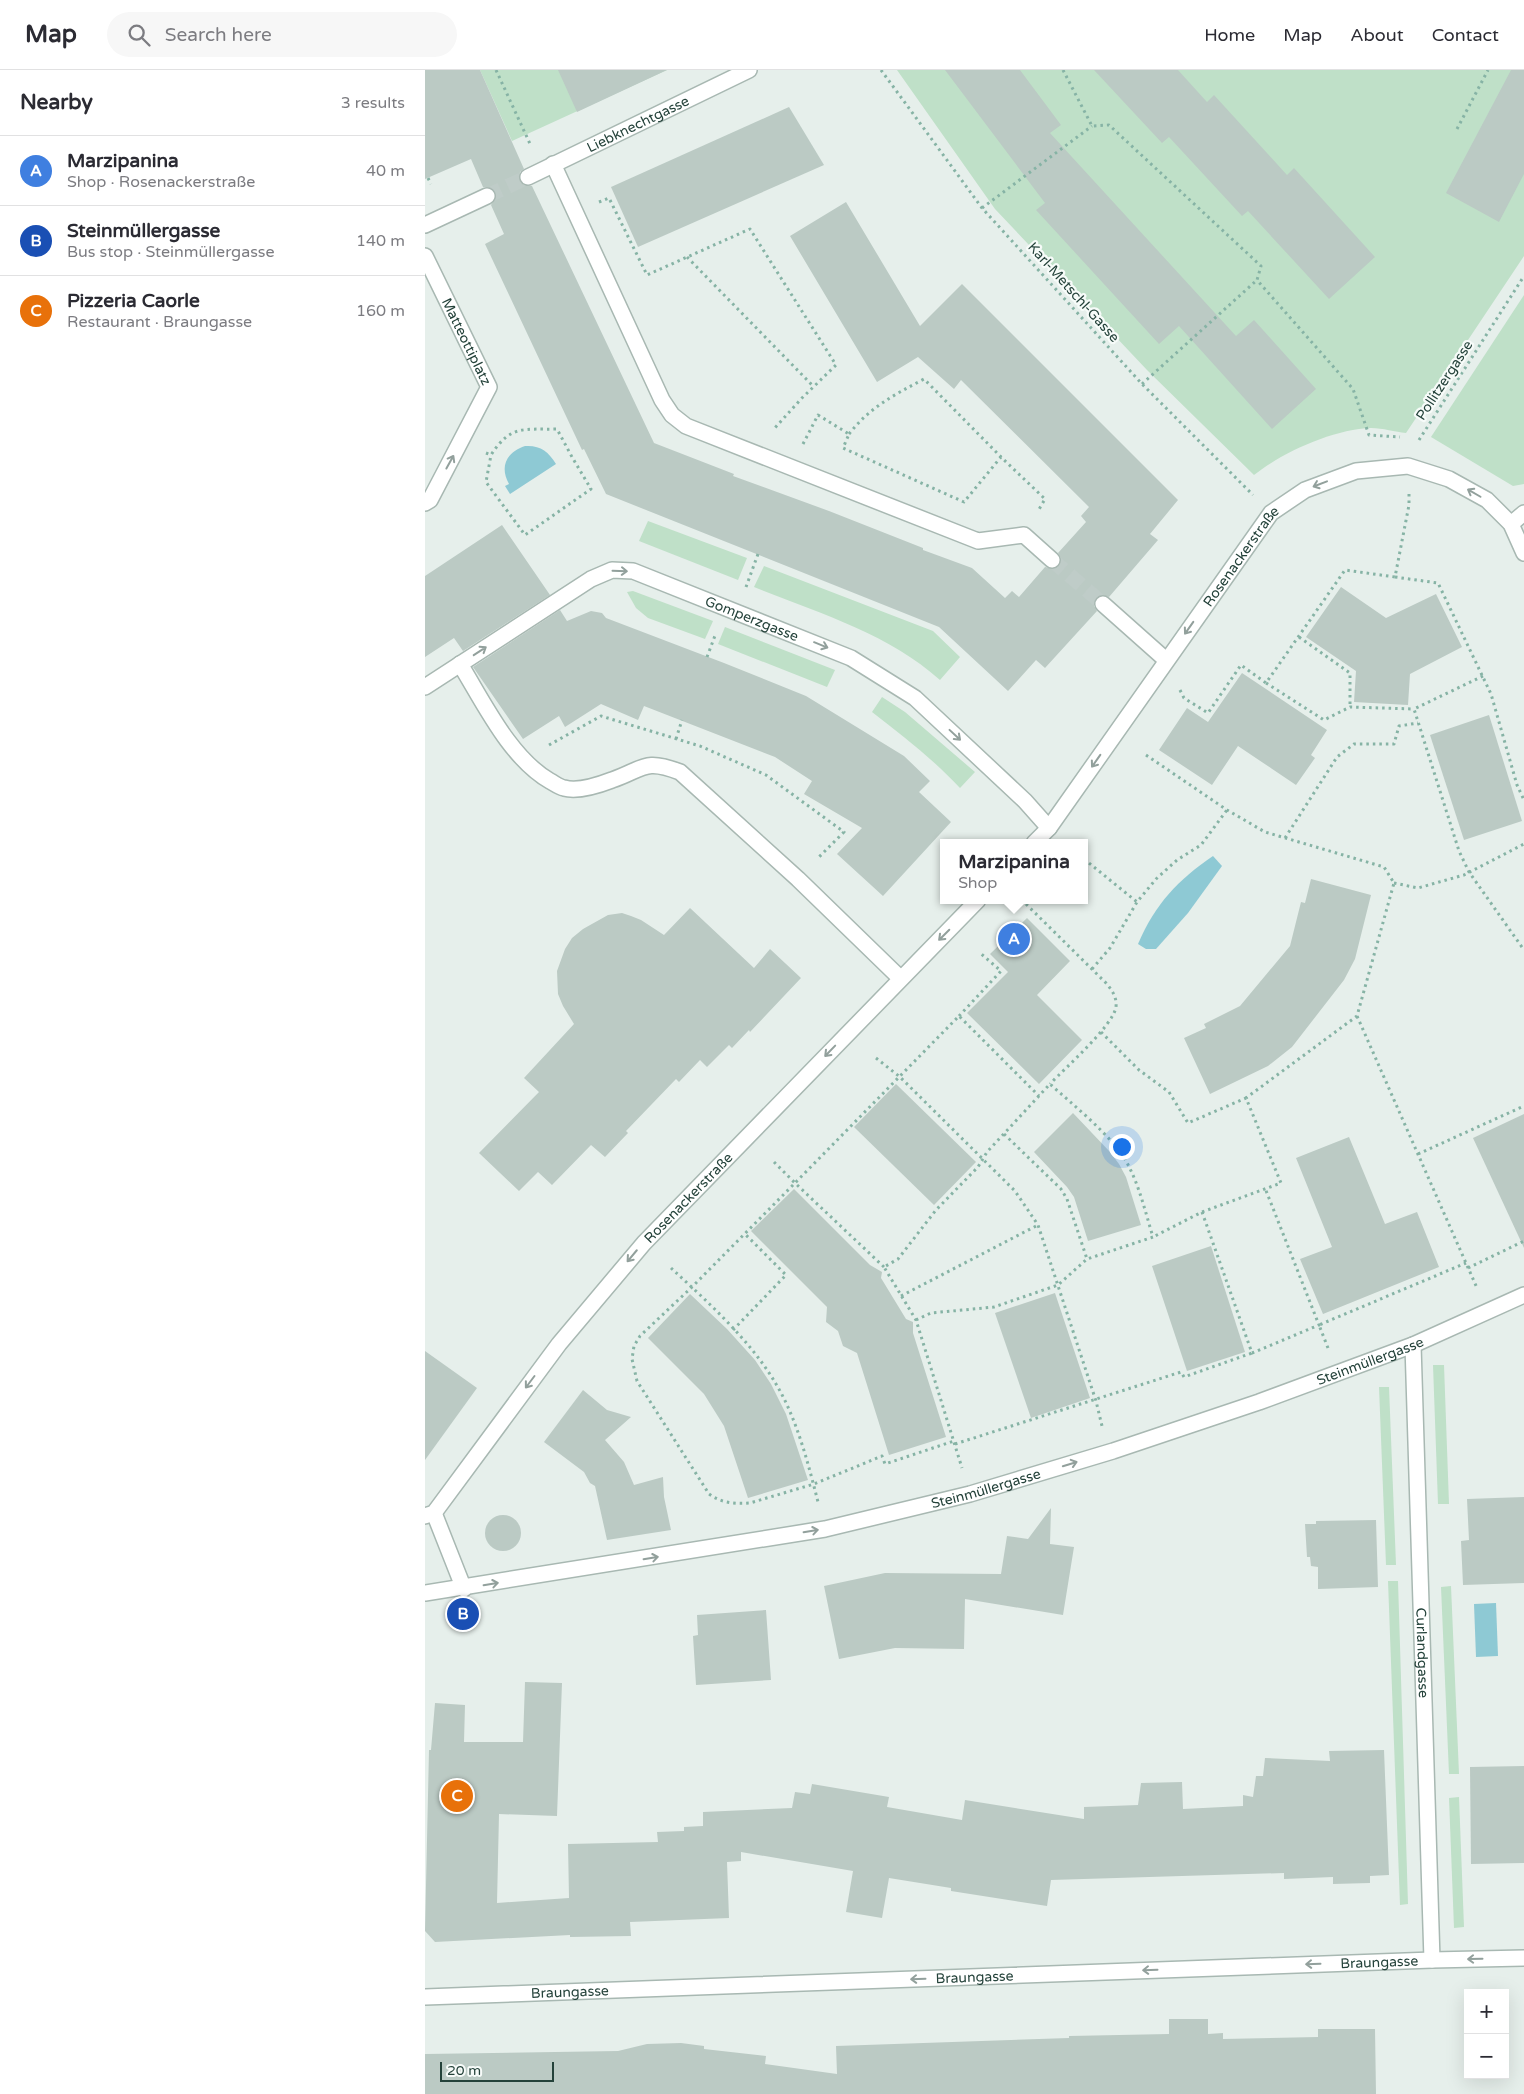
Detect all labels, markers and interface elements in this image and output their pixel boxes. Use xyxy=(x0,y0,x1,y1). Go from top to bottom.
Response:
search box xyxy=(107,12,457,57)
text: Map xyxy=(25,20,77,49)
icon: search xyxy=(125,21,153,49)
text: Search here xyxy=(165,24,272,46)
text: Home xyxy=(1204,24,1255,46)
text: Map xyxy=(1283,24,1322,46)
text: About xyxy=(1350,24,1404,46)
text: Contact xyxy=(1432,24,1499,46)
text: Nearby xyxy=(20,90,93,115)
street label: Liebknechtgasse xyxy=(584,92,692,156)
text: 3 results xyxy=(341,93,405,113)
text: Marzipanina xyxy=(67,150,179,172)
text: A xyxy=(30,161,42,181)
text: 40 m xyxy=(366,161,405,181)
text: Shop · Rosenackerstraße xyxy=(67,172,255,192)
text: Steinmüllergasse xyxy=(67,220,220,242)
text: B xyxy=(30,231,42,251)
text: 140 m xyxy=(356,231,405,251)
street label: Karl-Metschl-Gasse xyxy=(1024,239,1123,346)
text: Bus stop · Steinmüllergasse xyxy=(67,242,275,262)
text: Pizzeria Caorle xyxy=(67,290,200,312)
street label: Matteottiplatz xyxy=(438,295,495,388)
text: C xyxy=(30,301,42,321)
text: 160 m xyxy=(356,301,405,321)
text: Restaurant · Braungasse xyxy=(67,312,252,332)
street label: Pollitzergasse xyxy=(1412,337,1477,423)
one-way arrow xyxy=(446,455,456,470)
one-way arrow xyxy=(1312,481,1327,490)
one-way arrow xyxy=(1466,488,1481,498)
street label: Rosenackerstraße xyxy=(1200,502,1282,610)
one-way arrow xyxy=(611,566,627,576)
street label: Gomperzgasse xyxy=(703,593,801,645)
one-way arrow xyxy=(1184,621,1195,634)
one-way arrow xyxy=(813,642,828,651)
one-way arrow xyxy=(473,646,487,656)
one-way arrow xyxy=(948,729,961,741)
one-way arrow xyxy=(1091,754,1101,768)
popup xyxy=(940,839,1088,904)
text: Marzipanina xyxy=(958,851,1070,873)
text: Shop xyxy=(958,873,997,893)
pin: A xyxy=(998,920,1030,958)
one-way arrow xyxy=(937,929,950,941)
one-way arrow xyxy=(824,1045,836,1057)
your location xyxy=(1109,1134,1135,1160)
street label: Rosenackerstraße xyxy=(641,1149,736,1247)
one-way arrow xyxy=(627,1250,638,1263)
street label: Steinmüllergasse xyxy=(1314,1333,1427,1389)
one-way arrow xyxy=(525,1375,535,1389)
one-way arrow xyxy=(1062,1458,1078,1468)
street label: Steinmüllergasse xyxy=(929,1465,1043,1512)
one-way arrow xyxy=(803,1526,819,1536)
one-way arrow xyxy=(643,1552,659,1562)
one-way arrow xyxy=(482,1579,498,1589)
pin: B xyxy=(447,1595,479,1633)
street label: Curlandgasse xyxy=(1412,1607,1432,1698)
pin: C xyxy=(441,1777,473,1815)
street label: Braungasse xyxy=(1340,1953,1419,1972)
one-way arrow xyxy=(1468,1954,1484,1964)
one-way arrow xyxy=(1305,1959,1322,1969)
one-way arrow xyxy=(1143,1966,1159,1975)
street label: Braungasse xyxy=(935,1967,1014,1987)
one-way arrow xyxy=(910,1974,926,1984)
street label: Braungasse xyxy=(531,1982,609,2002)
map controls xyxy=(1464,1989,1509,2079)
button: + xyxy=(1464,1989,1509,2034)
button: − xyxy=(1464,2034,1509,2079)
scale bar xyxy=(440,2059,554,2082)
text: 20 m xyxy=(447,2062,481,2079)

